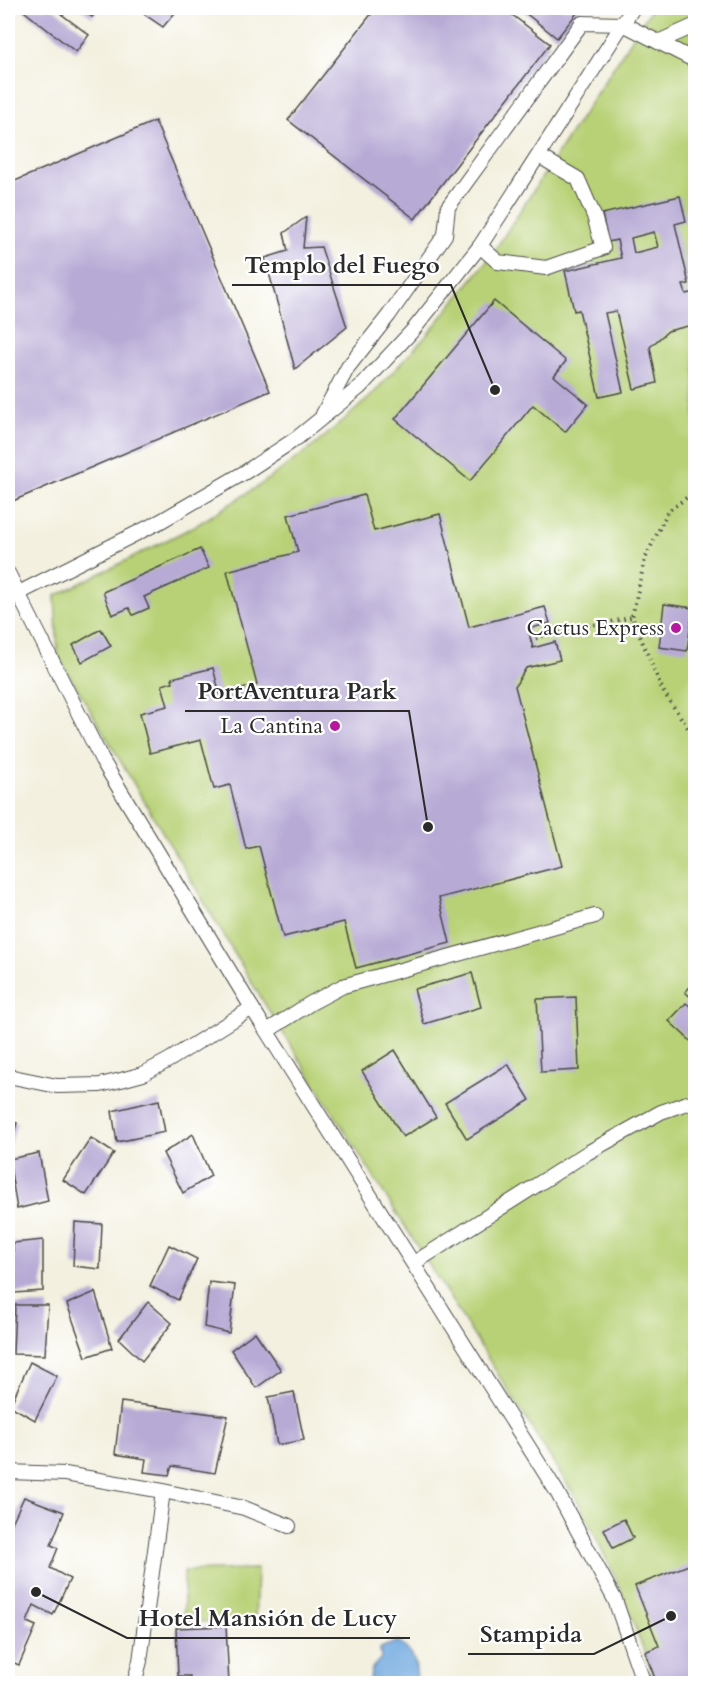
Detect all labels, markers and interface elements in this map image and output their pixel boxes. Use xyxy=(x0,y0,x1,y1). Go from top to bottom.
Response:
callout: Templo del Fuego xyxy=(232,243,451,285)
text: Templo del Fuego xyxy=(244,249,440,282)
place label: Cactus Express xyxy=(526,613,664,643)
marker: Cactus Express xyxy=(669,621,683,635)
callout: PortAventura Park xyxy=(185,669,409,711)
text: PortAventura Park xyxy=(197,675,397,708)
place label: La Cantina xyxy=(220,711,323,741)
marker: La Cantina xyxy=(328,719,342,733)
callout: Hotel Mansión de Lucy xyxy=(127,1596,410,1638)
text: Hotel Mansión de Lucy xyxy=(139,1602,398,1635)
callout: Stampida xyxy=(468,1612,594,1654)
text: Stampida xyxy=(480,1618,582,1651)

